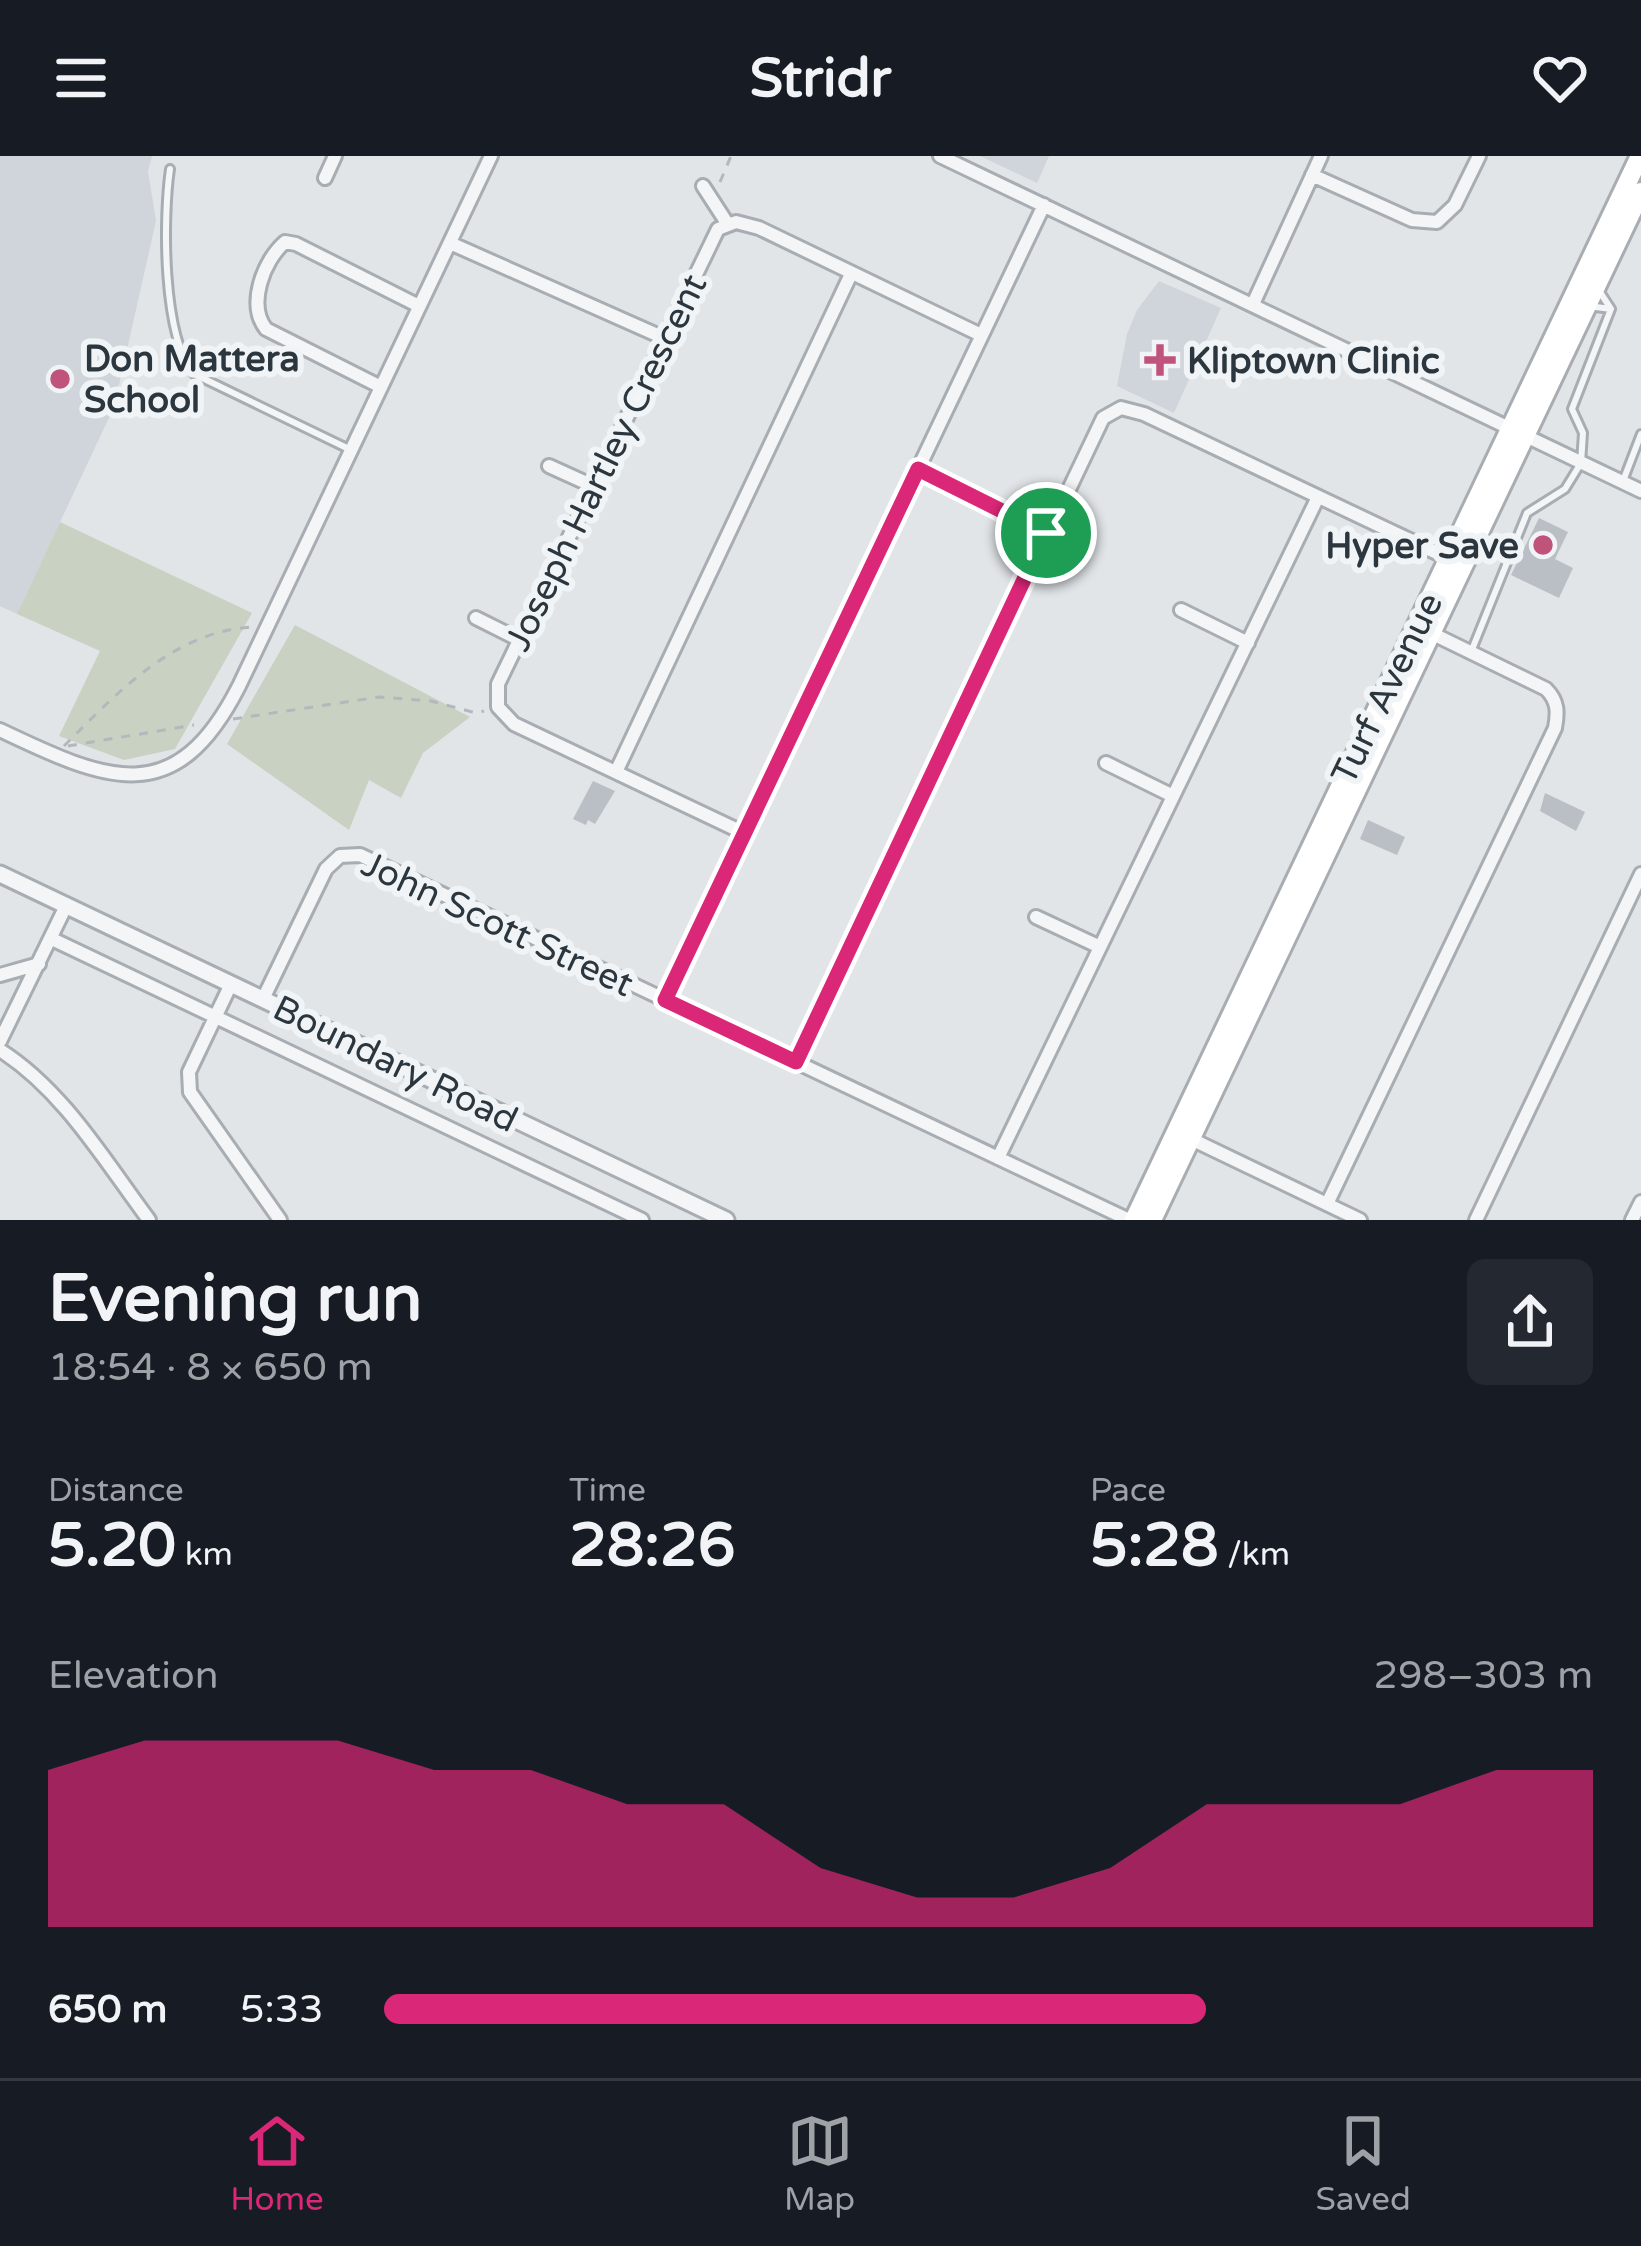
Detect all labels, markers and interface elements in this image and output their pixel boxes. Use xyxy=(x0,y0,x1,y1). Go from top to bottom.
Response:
icon: menu xyxy=(48,45,114,111)
icon: heart xyxy=(1527,45,1593,111)
text: Stridr xyxy=(750,46,891,111)
street label: Joseph Hartley Crescent xyxy=(496,267,716,658)
place label: Don Mattera School xyxy=(84,338,300,422)
place label: Kliptown Clinic xyxy=(1187,340,1440,383)
marker: Kliptown Clinic xyxy=(1144,344,1176,376)
marker: Don Mattera School xyxy=(47,366,73,392)
pin xyxy=(995,482,1097,584)
icon: arrive xyxy=(1013,500,1079,566)
place label: Hyper Save xyxy=(1325,525,1519,568)
marker: Hyper Save xyxy=(1530,532,1556,558)
street label: Turf Avenue xyxy=(1323,586,1452,791)
street label: John Scott Street xyxy=(355,843,640,1006)
street label: Boundary Road xyxy=(266,987,524,1142)
text: Evening run xyxy=(48,1259,422,1339)
button: share xyxy=(1467,1259,1593,1385)
text: 18:54 · 8 × 650 m xyxy=(48,1344,373,1391)
text: Distance xyxy=(48,1471,184,1510)
text: Time xyxy=(569,1471,646,1510)
text: Pace xyxy=(1090,1471,1166,1510)
text: 5.20 xyxy=(48,1510,176,1582)
text: 28:26 xyxy=(569,1510,735,1582)
text: 5:28 xyxy=(1090,1510,1219,1582)
text: km xyxy=(176,1535,233,1574)
text: /km xyxy=(1219,1535,1290,1574)
text: Elevation xyxy=(48,1652,218,1699)
text: 298–303 m xyxy=(1373,1652,1593,1699)
text: 650 m xyxy=(48,1986,167,2033)
text: 5:33 xyxy=(240,1986,324,2033)
tab: Home xyxy=(230,2108,324,2219)
tab: Map xyxy=(784,2108,855,2219)
tab: Saved xyxy=(1315,2108,1411,2219)

